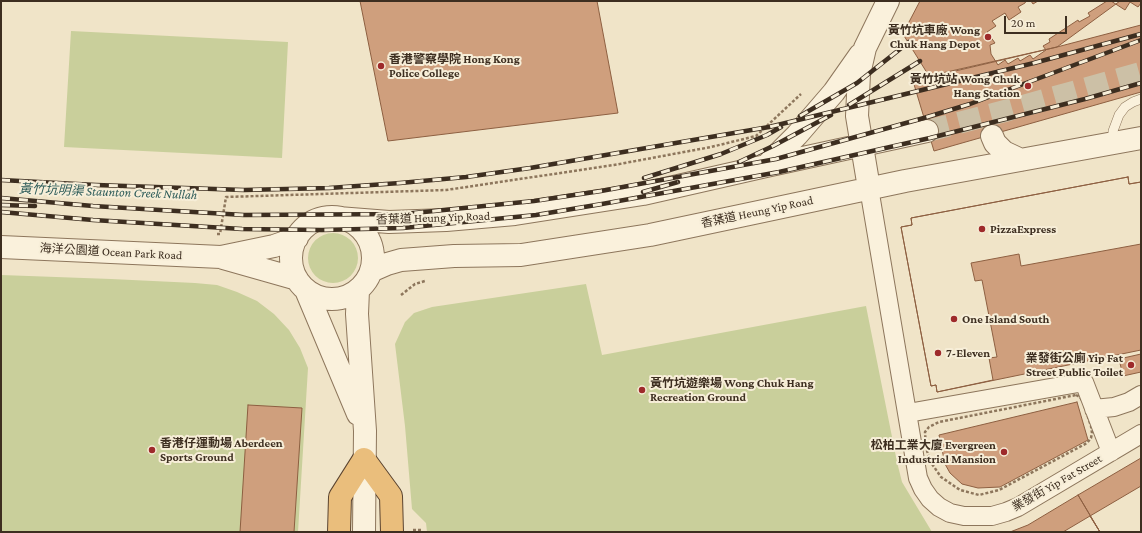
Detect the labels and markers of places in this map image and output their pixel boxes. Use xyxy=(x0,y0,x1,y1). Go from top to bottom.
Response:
place label: 黃竹坑車廠 Wong Chuk Hang Depot xyxy=(888,23,980,51)
marker: 黃竹坑車廠 Wong Chuk Hang Depot xyxy=(983,32,993,42)
place label: 香港警察學院 Hong Kong Police College xyxy=(389,52,520,80)
marker: 香港警察學院 Hong Kong Police College xyxy=(376,61,386,71)
place label: 黃竹坑站 Wong Chuk Hang Station xyxy=(910,72,1020,100)
marker: 黃竹坑站 Wong Chuk Hang Station xyxy=(1023,81,1033,91)
place label: PizzaExpress xyxy=(990,222,1056,236)
marker: PizzaExpress xyxy=(977,224,987,234)
place label: One Island South xyxy=(962,312,1049,326)
marker: One Island South xyxy=(949,314,959,324)
place label: 7-Eleven xyxy=(946,346,990,360)
marker: 7-Eleven xyxy=(933,348,943,358)
place label: 業發街公廁 Yip Fat Street Public Toilet xyxy=(1026,351,1123,379)
marker: 業發街公廁 Yip Fat Street Public Toilet xyxy=(1126,360,1136,370)
place label: 黃竹坑遊樂場 Wong Chuk Hang Recreation Ground xyxy=(650,376,813,404)
marker: 黃竹坑遊樂場 Wong Chuk Hang Recreation Ground xyxy=(637,385,647,395)
place label: 香港仔運動場 Aberdeen Sports Ground xyxy=(160,436,283,464)
place label: 松柏工業大廈 Evergreen Industrial Mansion xyxy=(871,438,996,466)
marker: 香港仔運動場 Aberdeen Sports Ground xyxy=(147,445,157,455)
marker: 松柏工業大廈 Evergreen Industrial Mansion xyxy=(999,447,1009,457)

